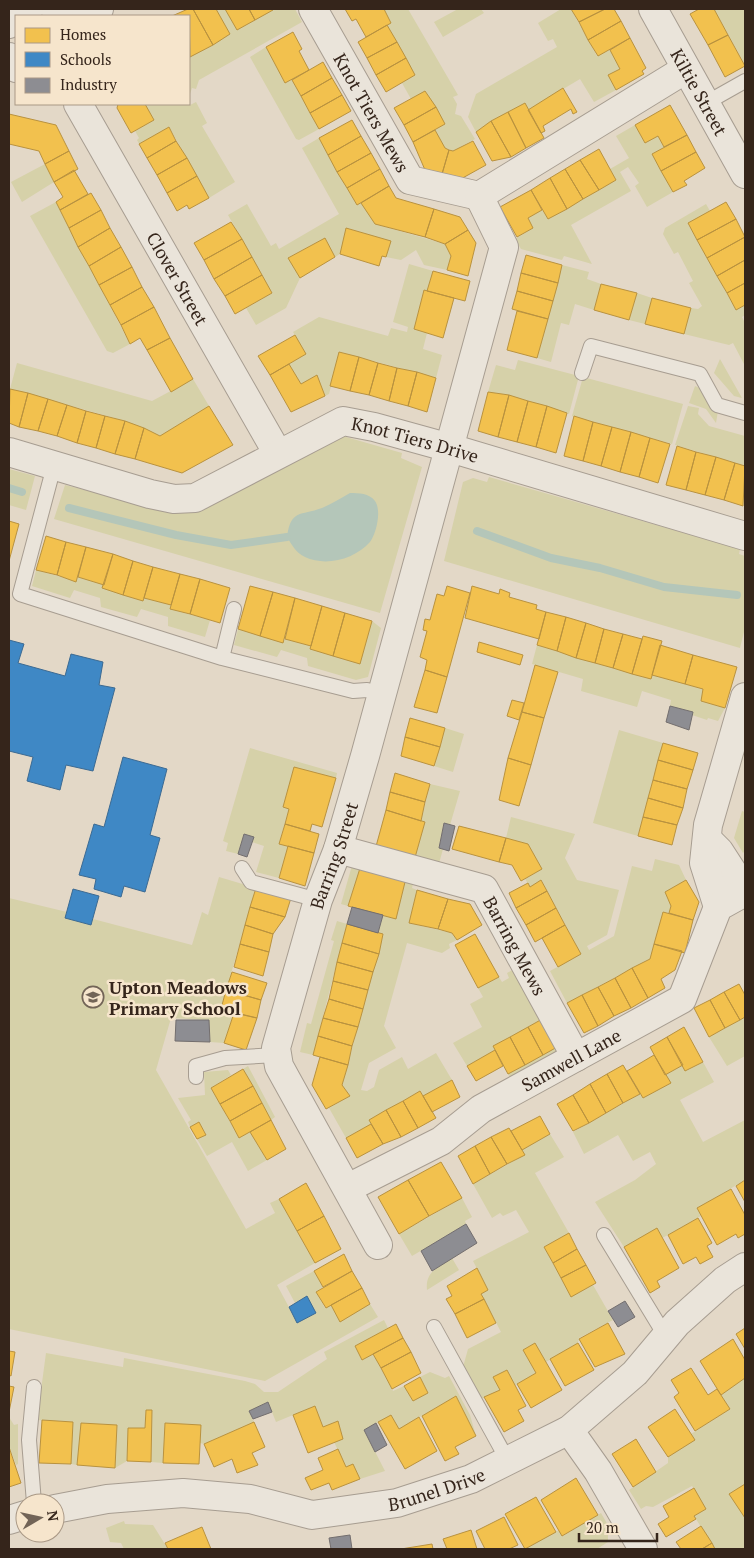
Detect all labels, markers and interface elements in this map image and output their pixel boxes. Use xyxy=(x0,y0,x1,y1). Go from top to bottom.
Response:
legend xyxy=(15,15,190,105)
text: Homes xyxy=(60,24,106,44)
street label: Kiltie Street xyxy=(665,44,733,140)
text: Schools xyxy=(60,49,111,69)
street label: Knot Tiers Mews xyxy=(328,49,415,176)
text: Industry xyxy=(60,74,117,94)
street label: Clover Street xyxy=(142,227,214,330)
street label: Knot Tiers Drive xyxy=(350,411,482,468)
street label: Barring Street xyxy=(304,799,363,912)
street label: Barring Mews xyxy=(478,892,552,999)
place label: Upton Meadows Primary School xyxy=(109,975,247,1020)
school or university icon: Upton Meadows Primary School xyxy=(81,985,105,1009)
street label: Samwell Lane xyxy=(517,1023,625,1097)
street label: Brunel Drive xyxy=(387,1462,489,1516)
north arrow xyxy=(15,1493,65,1543)
text: N xyxy=(43,1509,64,1523)
scale bar xyxy=(579,1510,656,1542)
text: 20 m xyxy=(586,1517,619,1537)

